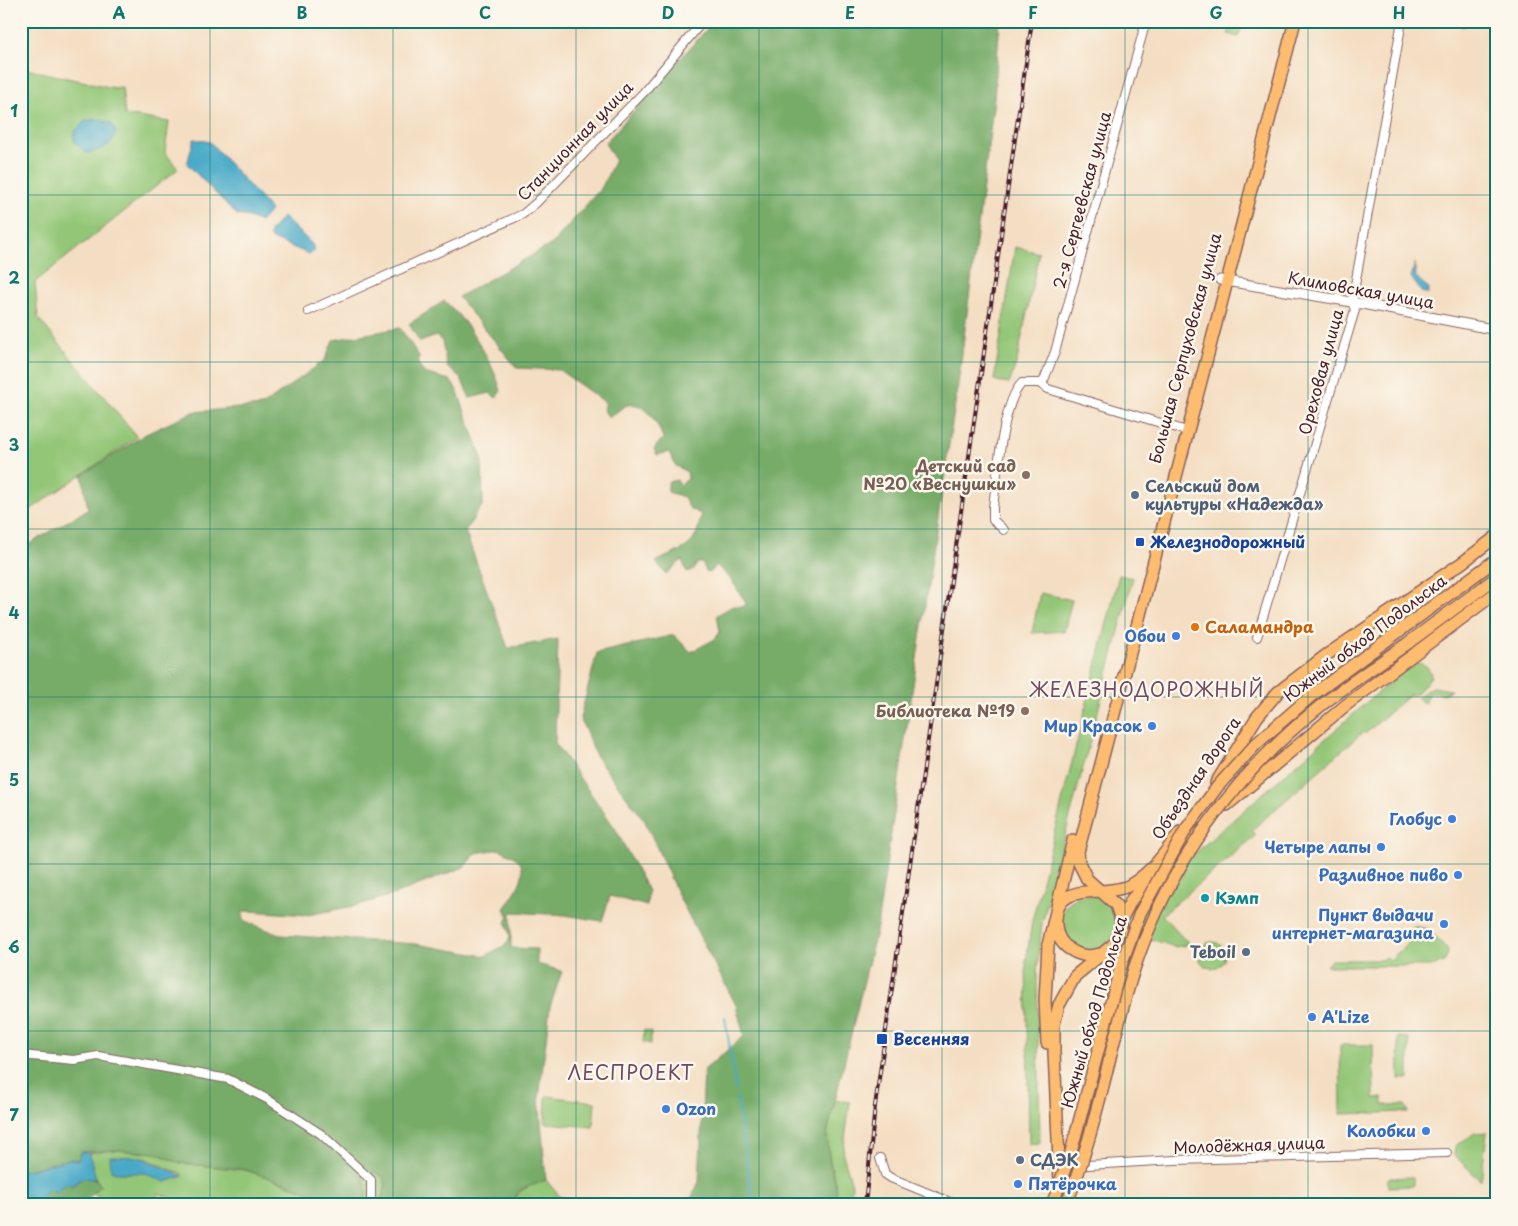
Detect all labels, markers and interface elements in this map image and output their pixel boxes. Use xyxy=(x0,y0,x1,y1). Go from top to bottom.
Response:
text: A xyxy=(113,0,126,24)
text: B xyxy=(297,0,308,24)
text: C xyxy=(479,0,491,24)
text: D xyxy=(662,0,674,24)
text: E xyxy=(845,0,855,24)
text: F xyxy=(1028,0,1038,24)
text: G xyxy=(1209,0,1223,24)
text: H xyxy=(1393,0,1405,24)
street label: Станционная улица xyxy=(511,75,638,205)
text: 1 xyxy=(10,98,18,122)
street label: 2-я Сергеевская улица xyxy=(1046,108,1116,291)
street label: Большая Серпуховская улица xyxy=(1142,230,1226,466)
street label: Климовская улица xyxy=(1286,264,1436,314)
text: 2 xyxy=(8,265,20,289)
street label: Ореховая улица xyxy=(1292,306,1348,437)
text: 3 xyxy=(9,432,19,456)
place label: Детский сад №20 «Веснушки» xyxy=(863,453,1016,495)
marker: Детский сад №20 «Веснушки» xyxy=(1020,469,1032,481)
place label: Сельский дом культуры «Надежда» xyxy=(1145,473,1324,515)
marker: Сельский дом культуры «Надежда» xyxy=(1129,489,1141,501)
place label: Железнодорожный xyxy=(1150,529,1305,553)
marker: Железнодорожный xyxy=(1134,536,1146,548)
street label: Южный обход Подольска xyxy=(1278,568,1451,707)
text: 4 xyxy=(9,600,20,624)
place label: Саламандра xyxy=(1205,614,1314,638)
marker: Саламандра xyxy=(1189,621,1201,633)
place label: Обои xyxy=(1124,623,1166,647)
marker: Обои xyxy=(1170,630,1182,642)
district label: ЖЕЛЕЗНОДОРОЖНЫЙ xyxy=(1029,675,1264,703)
place label: Библиотека №19 xyxy=(876,698,1015,722)
marker: Библиотека №19 xyxy=(1019,705,1031,717)
street label: Объездная дорога xyxy=(1145,711,1245,844)
place label: Мир Красок xyxy=(1044,713,1143,737)
marker: Мир Красок xyxy=(1146,720,1158,732)
text: 5 xyxy=(9,767,19,791)
place label: Глобус xyxy=(1389,806,1442,830)
marker: Глобус xyxy=(1446,813,1458,825)
place label: Четыре лапы xyxy=(1264,834,1371,858)
marker: Четыре лапы xyxy=(1375,841,1387,853)
place label: Разливное пиво xyxy=(1318,862,1448,886)
marker: Разливное пиво xyxy=(1452,869,1464,881)
place label: Кэмп xyxy=(1215,885,1259,909)
marker: Кэмп xyxy=(1199,892,1211,904)
place label: Пункт выдачи интернет-магазина xyxy=(1272,902,1434,944)
street label: Южный обход Подольска xyxy=(1054,913,1132,1110)
marker: Пункт выдачи интернет-магазина xyxy=(1438,918,1450,930)
text: 6 xyxy=(8,934,20,958)
place label: Teboil xyxy=(1190,939,1236,963)
marker: Teboil xyxy=(1240,946,1252,958)
place label: A'Lize xyxy=(1322,1004,1370,1028)
marker: A'Lize xyxy=(1306,1011,1318,1023)
place label: Весенняя xyxy=(893,1026,970,1050)
marker: Весенняя xyxy=(875,1032,889,1046)
district label: ЛЕСПРОЕКТ xyxy=(567,1058,695,1086)
place label: Ozon xyxy=(676,1096,716,1120)
text: 7 xyxy=(9,1102,19,1126)
marker: Ozon xyxy=(660,1103,672,1115)
place label: Колобки xyxy=(1347,1118,1416,1142)
marker: Колобки xyxy=(1420,1125,1432,1137)
street label: Молодёжная улица xyxy=(1173,1129,1325,1159)
place label: СДЭК xyxy=(1030,1147,1078,1171)
marker: СДЭК xyxy=(1014,1154,1026,1166)
place label: Пятёрочка xyxy=(1028,1171,1117,1195)
marker: Пятёрочка xyxy=(1012,1178,1024,1190)

